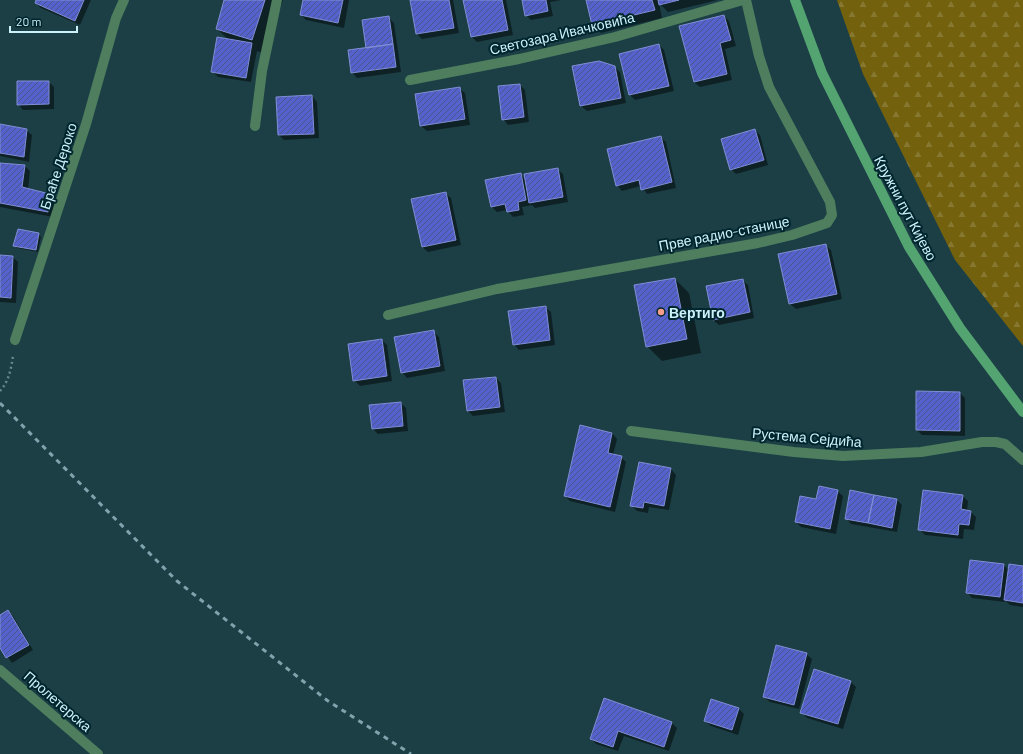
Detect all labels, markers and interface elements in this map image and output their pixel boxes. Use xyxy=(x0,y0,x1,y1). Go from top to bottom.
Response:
scale bar xyxy=(10,8,77,34)
street label: Светозара Ивачковића xyxy=(488,8,636,58)
text: 20 m xyxy=(16,14,42,28)
street label: Браће Дероко xyxy=(36,120,80,211)
street label: Кружни пут Кијево xyxy=(871,153,941,264)
street label: Прве радио-станице xyxy=(657,212,791,254)
place label: Вертиго xyxy=(669,304,725,321)
marker: Вертиго xyxy=(656,307,666,317)
street label: Рустема Сејдића xyxy=(751,424,863,450)
street label: Пролетерска xyxy=(21,667,95,735)

